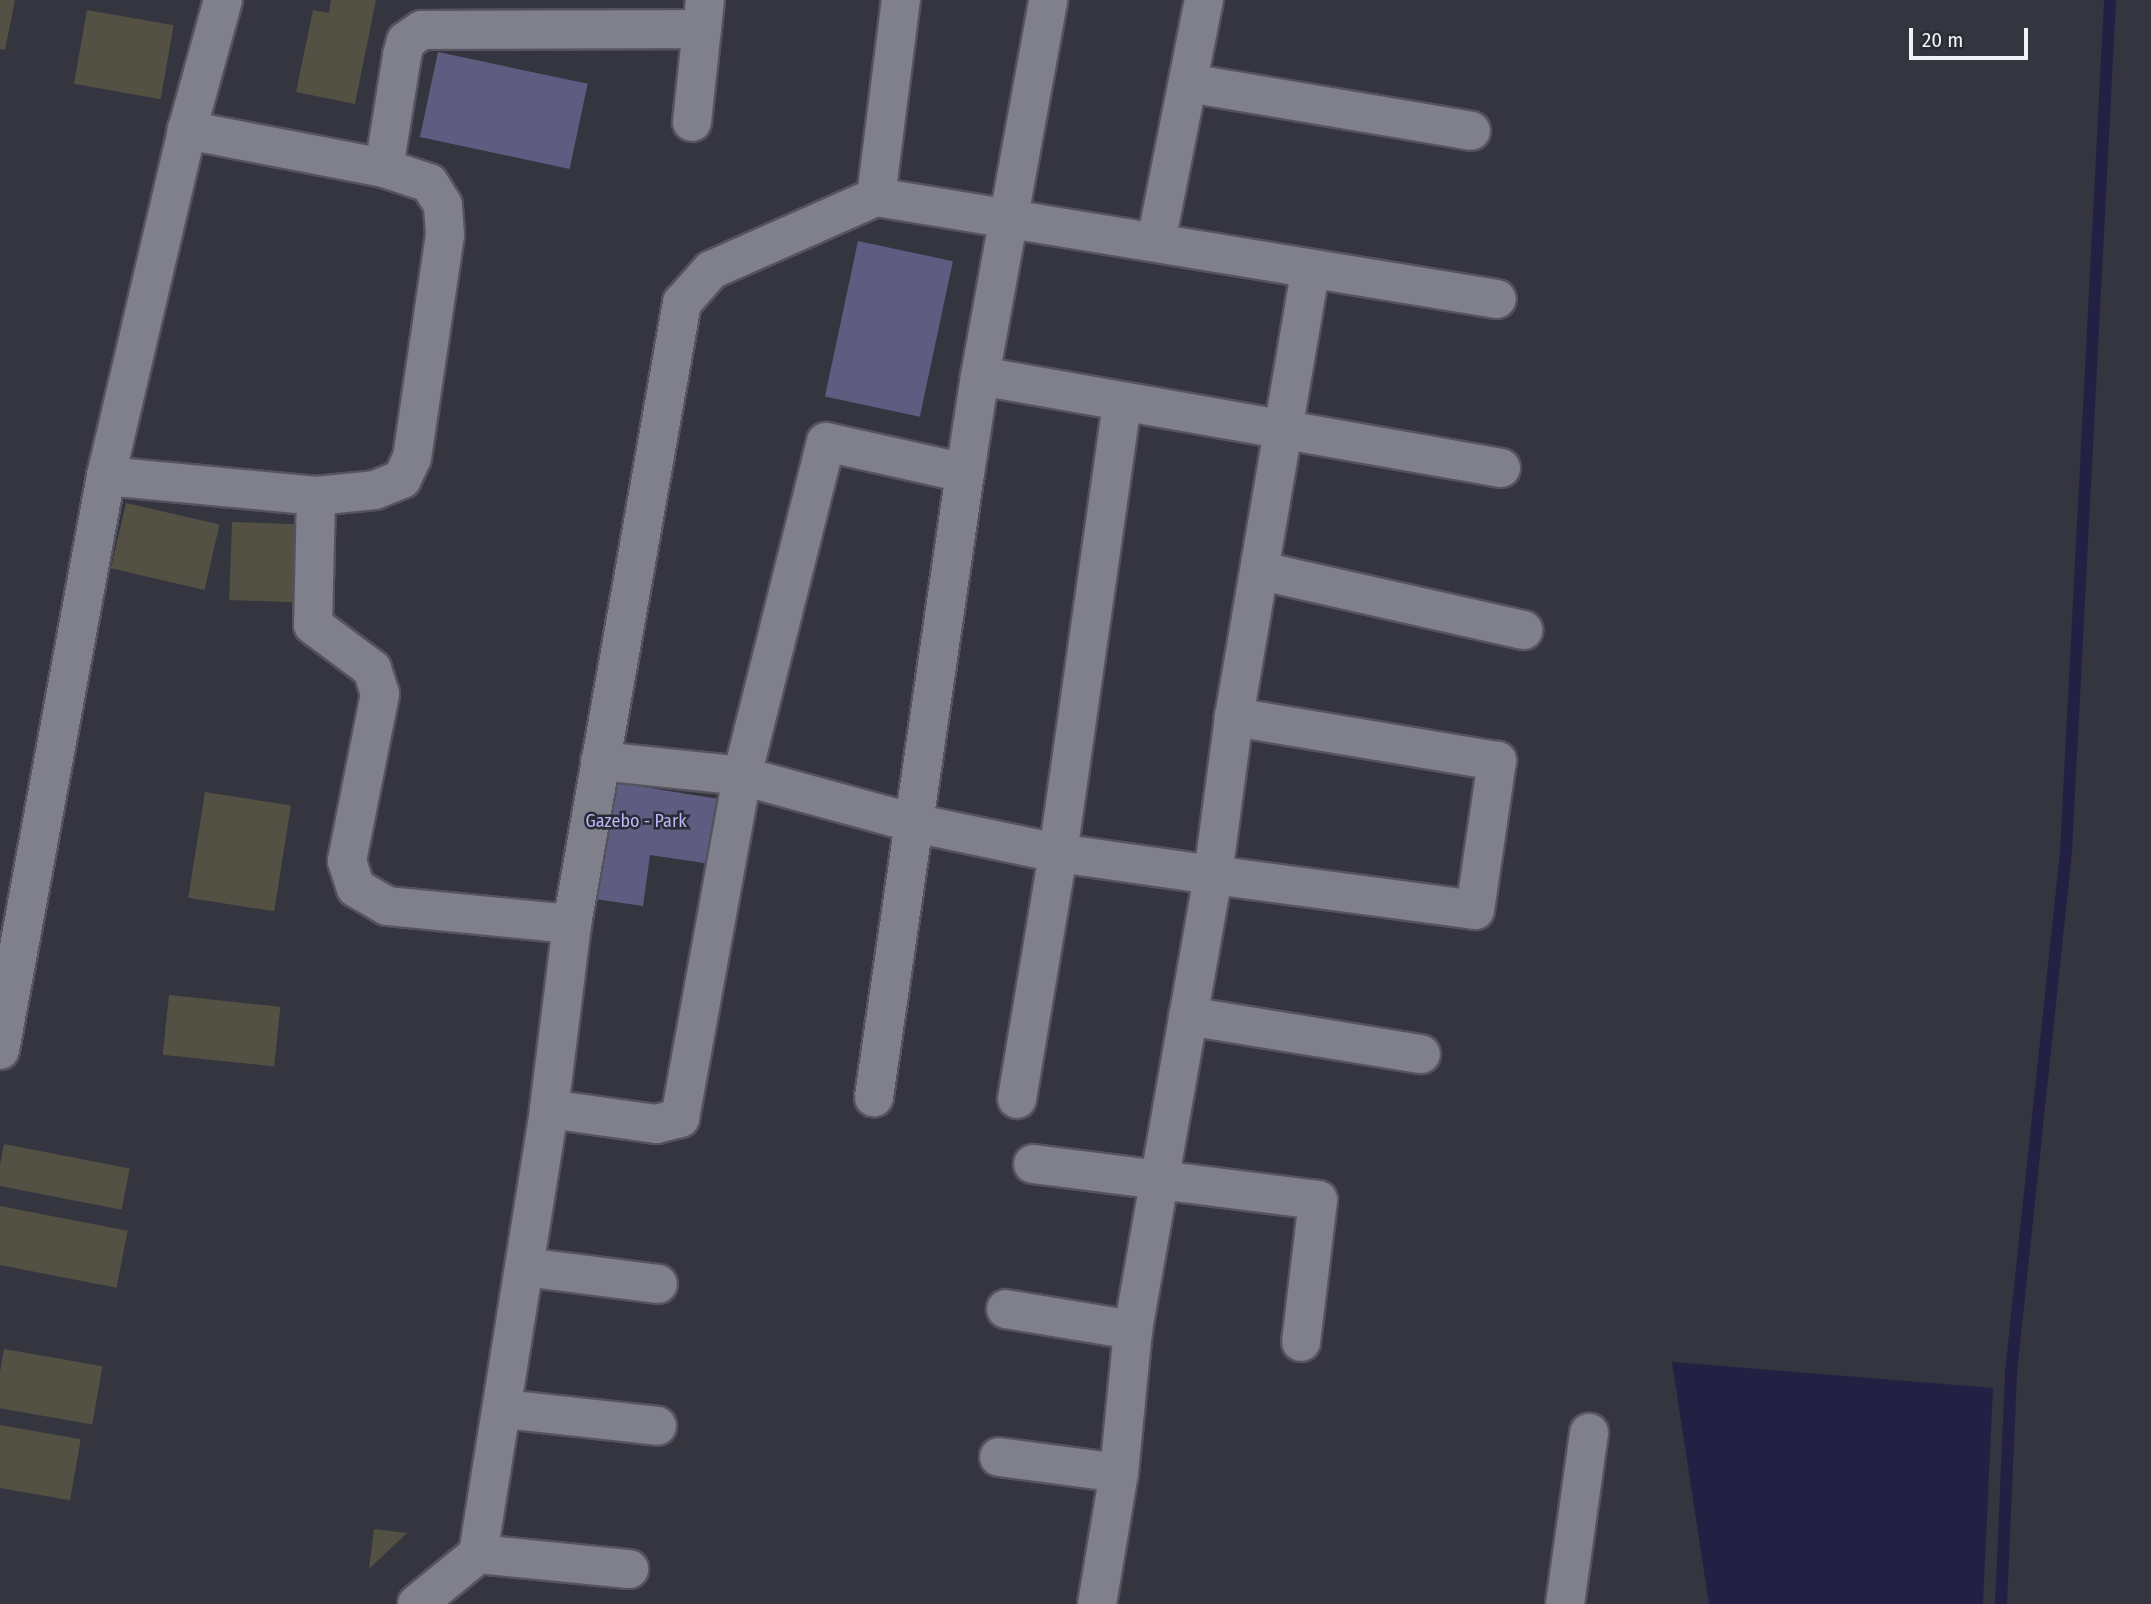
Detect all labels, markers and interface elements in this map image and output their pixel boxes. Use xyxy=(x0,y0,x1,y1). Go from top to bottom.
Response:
scale bar xyxy=(1913,14,2032,58)
text: 20 m xyxy=(1922,27,1963,53)
park label: Gazebo - Park xyxy=(585,810,687,832)

